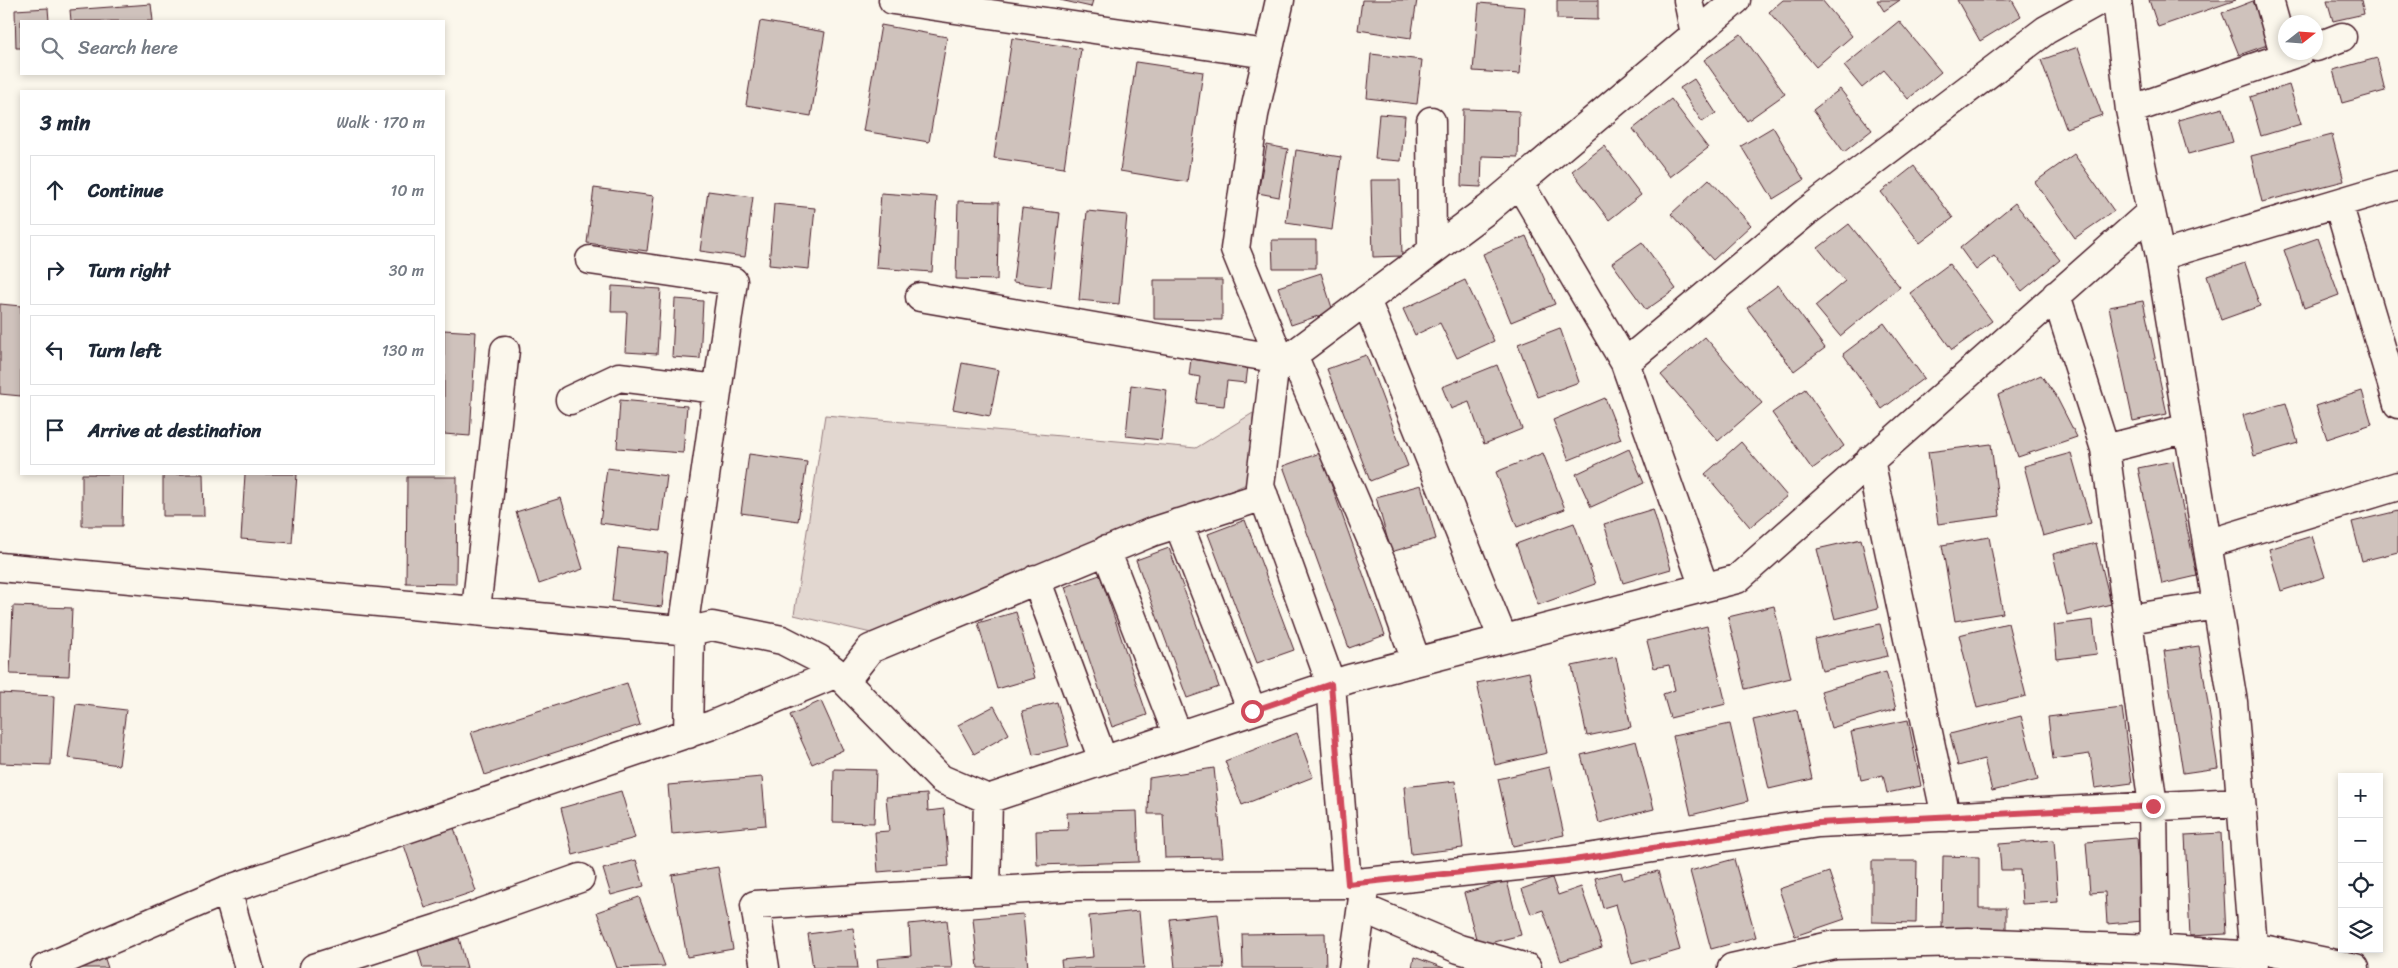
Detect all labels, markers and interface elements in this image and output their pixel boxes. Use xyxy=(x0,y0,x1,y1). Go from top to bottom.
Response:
north arrow xyxy=(2278,15,2323,60)
search box xyxy=(20,20,445,75)
text: Search here xyxy=(78,31,178,64)
icon: search xyxy=(38,34,66,62)
text: 3 min xyxy=(40,104,90,142)
text: Walk · 170 m xyxy=(336,108,425,137)
text: Continue xyxy=(88,174,164,207)
icon: ahead xyxy=(41,176,69,204)
text: 10 m xyxy=(391,176,424,205)
text: Turn right xyxy=(88,254,170,287)
icon: right xyxy=(41,256,69,284)
text: 30 m xyxy=(389,256,424,285)
text: Turn left xyxy=(88,334,161,367)
icon: left xyxy=(41,336,69,364)
text: 130 m xyxy=(382,336,424,365)
text: Arrive at destination xyxy=(88,414,261,447)
icon: arrive xyxy=(41,416,69,444)
route start xyxy=(1241,700,1264,723)
map controls xyxy=(2338,773,2383,953)
button: + xyxy=(2338,773,2383,818)
route end xyxy=(2142,795,2165,818)
button: − xyxy=(2338,818,2383,863)
button: locate xyxy=(2338,863,2383,908)
button: layers xyxy=(2338,908,2383,953)

